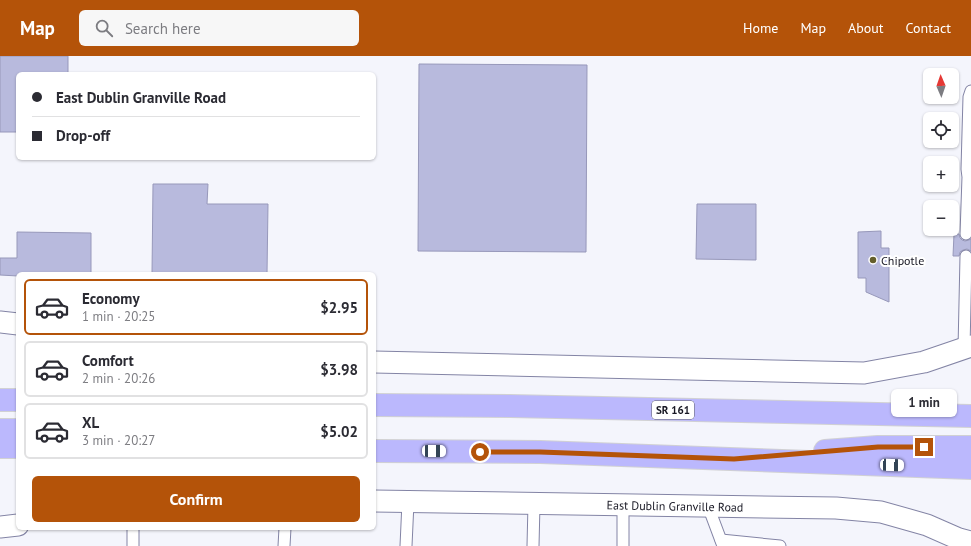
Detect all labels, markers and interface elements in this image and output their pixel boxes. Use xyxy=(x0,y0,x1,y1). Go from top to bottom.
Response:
search box xyxy=(79,10,359,46)
text: Map xyxy=(20,16,55,40)
icon: search xyxy=(93,17,115,39)
text: Search here xyxy=(125,19,201,38)
text: Home xyxy=(743,19,778,37)
text: Map xyxy=(800,19,826,37)
text: About xyxy=(848,19,884,37)
text: Contact xyxy=(906,19,951,37)
north arrow xyxy=(923,68,959,104)
map controls xyxy=(923,68,959,236)
text: East Dublin Granville Road xyxy=(56,88,226,107)
button: locate xyxy=(923,112,959,148)
text: Drop-off xyxy=(56,126,110,145)
button: + xyxy=(923,156,959,192)
button: − xyxy=(923,200,959,236)
place label: Chipotle xyxy=(881,253,924,268)
marker: Chipotle xyxy=(868,255,878,265)
icon: car xyxy=(34,289,70,325)
text: Economy xyxy=(82,289,140,308)
text: $2.95 xyxy=(320,298,358,317)
text: 1 min · 20:25 xyxy=(82,308,155,325)
icon: car xyxy=(34,351,70,387)
text: Comfort xyxy=(82,351,134,370)
text: $3.98 xyxy=(320,360,358,379)
text: 2 min · 20:26 xyxy=(82,370,155,387)
callout: 1 min xyxy=(891,389,957,417)
text: 1 min xyxy=(908,394,940,411)
road number: SR 161 xyxy=(652,401,694,419)
icon: car xyxy=(34,413,70,449)
text: XL xyxy=(82,413,99,432)
text: $5.02 xyxy=(320,422,358,441)
text: 3 min · 20:27 xyxy=(82,432,155,449)
route end xyxy=(915,438,933,456)
route start xyxy=(471,443,489,461)
car xyxy=(422,445,446,457)
car xyxy=(880,459,904,471)
button: Confirm xyxy=(32,476,360,522)
street label: East Dublin Granville Road xyxy=(607,497,743,515)

